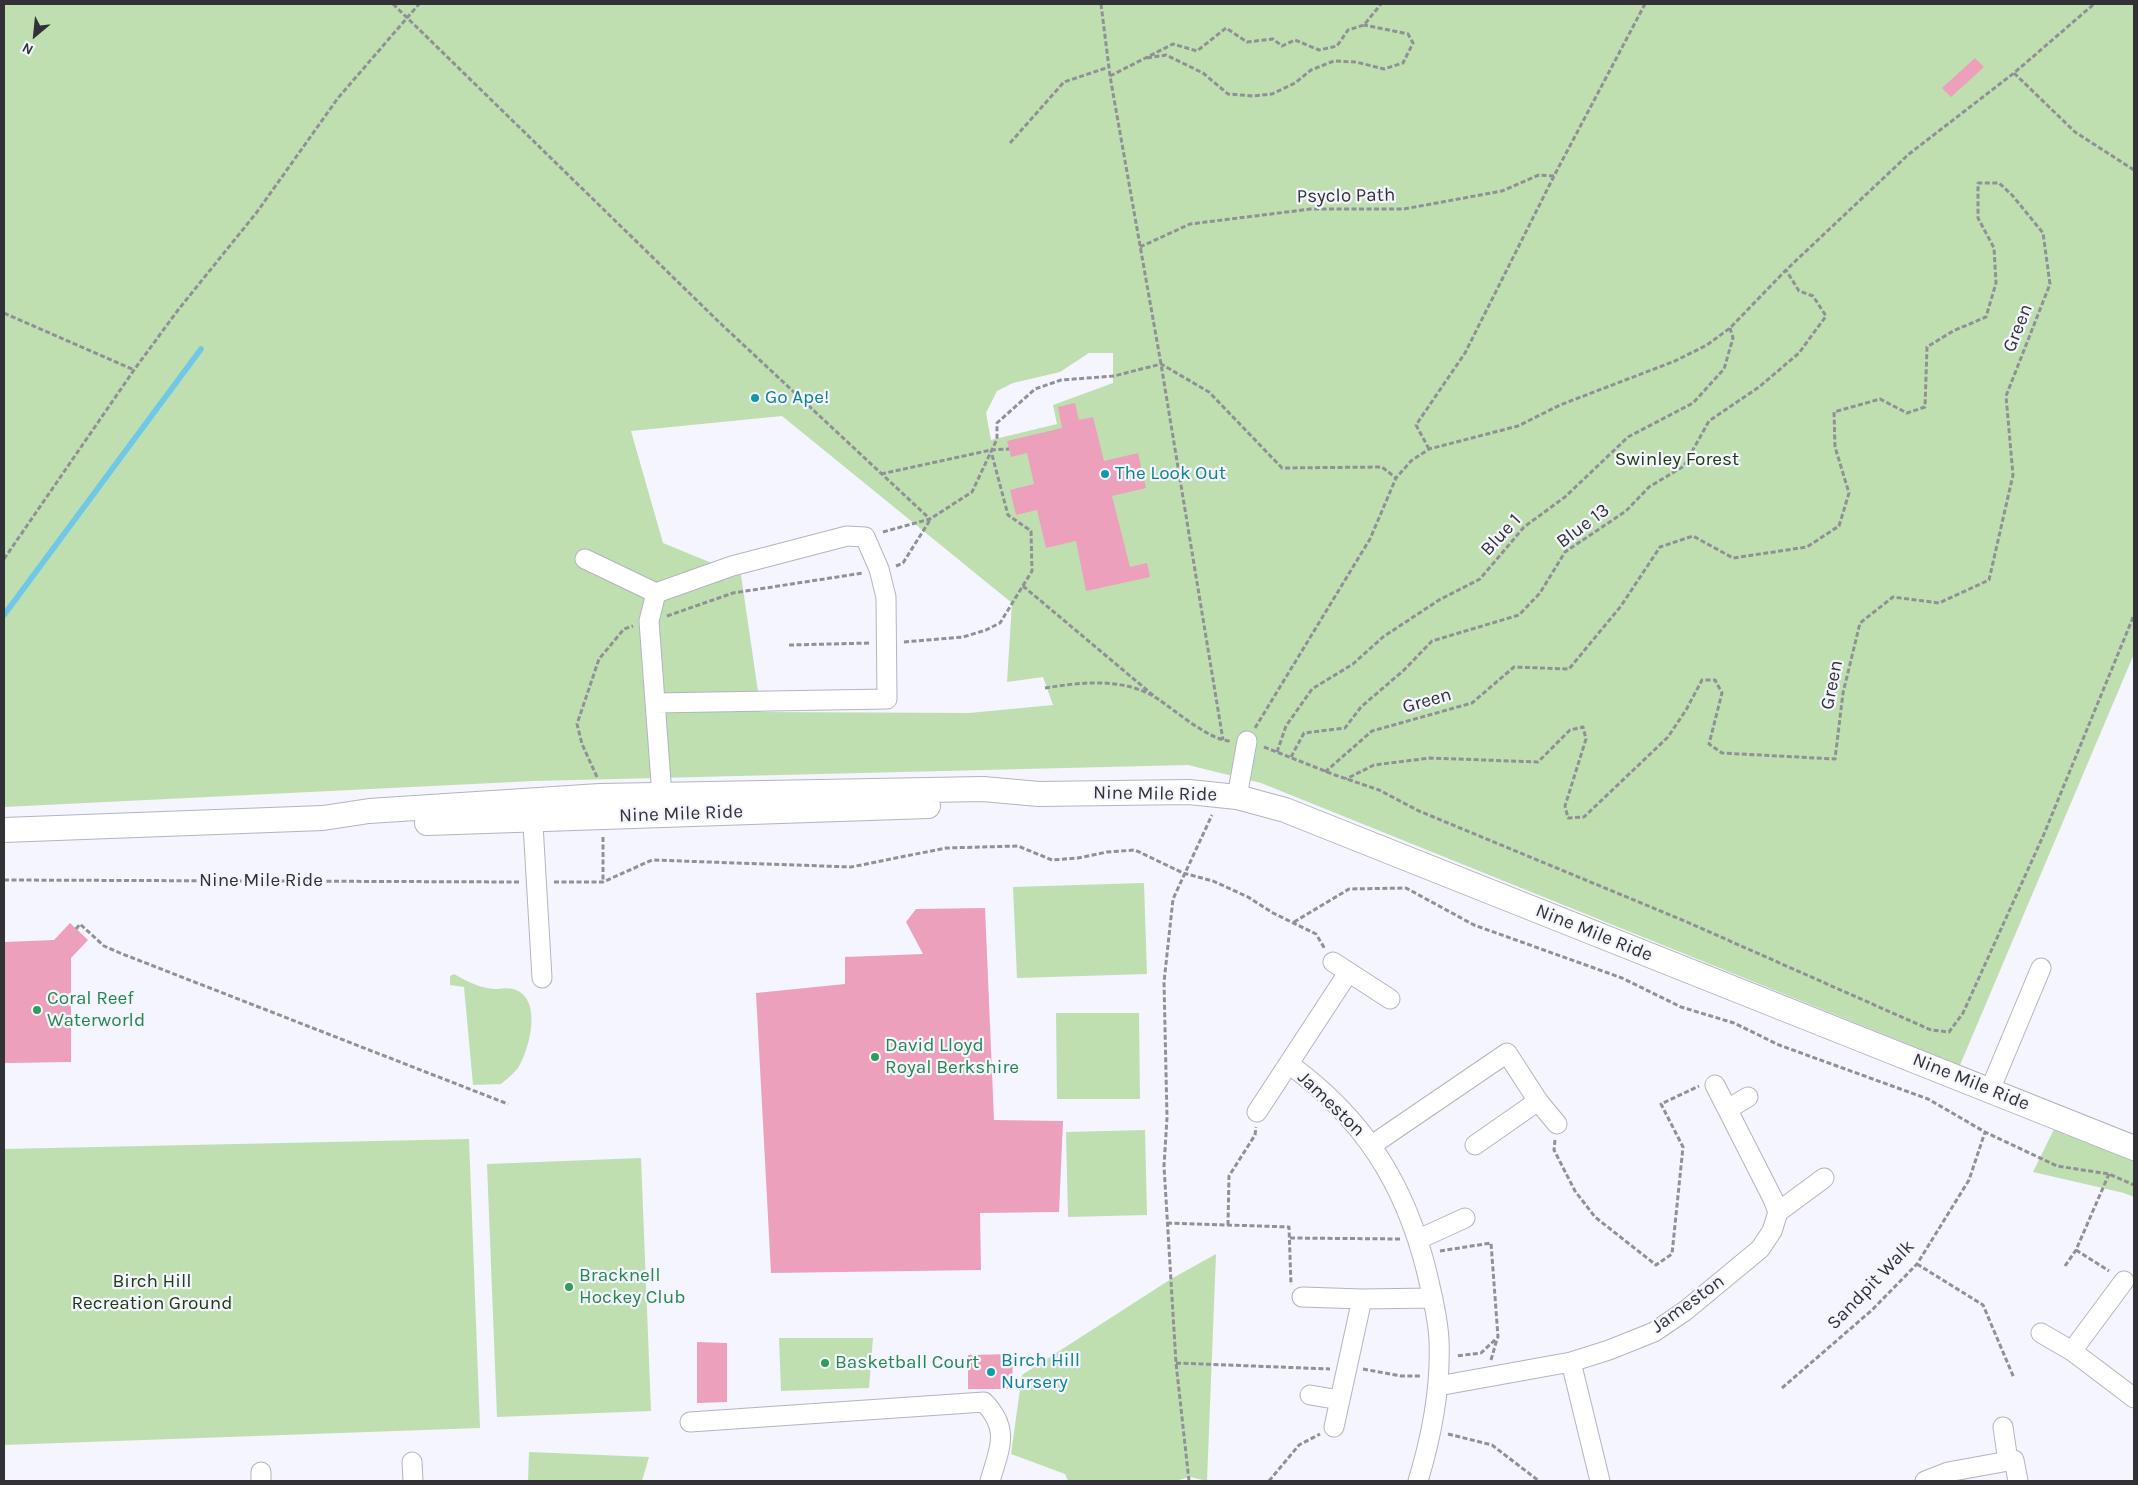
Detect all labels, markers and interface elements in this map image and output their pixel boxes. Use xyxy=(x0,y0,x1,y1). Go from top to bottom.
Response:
north arrow xyxy=(10,10,60,60)
text: N xyxy=(19,39,36,59)
street label: Psyclo Path xyxy=(1297,184,1395,208)
street label: Green xyxy=(1998,301,2038,355)
place label: Go Ape! xyxy=(765,387,829,409)
marker: Go Ape! xyxy=(749,392,761,404)
park label: Swinley Forest xyxy=(1615,449,1739,471)
place label: The Look Out xyxy=(1115,463,1226,485)
marker: The Look Out xyxy=(1099,468,1111,480)
street label: Blue 13 xyxy=(1552,499,1614,553)
street label: Blue 1 xyxy=(1476,509,1526,561)
street label: Green xyxy=(1816,658,1848,712)
street label: Green xyxy=(1400,683,1454,719)
street label: Nine Mile Ride xyxy=(1093,782,1217,806)
street label: Nine Mile Ride xyxy=(619,800,743,828)
street label: Nine Mile Ride xyxy=(199,870,323,892)
street label: Nine Mile Ride xyxy=(1532,899,1656,967)
place label: Coral Reef Waterworld xyxy=(47,988,145,1032)
marker: Coral Reef Waterworld xyxy=(31,1004,43,1016)
place label: David Lloyd Royal Berkshire xyxy=(885,1035,1019,1079)
street label: Nine Mile Ride xyxy=(1909,1048,2033,1116)
marker: David Lloyd Royal Berkshire xyxy=(869,1051,881,1063)
street label: Jameston xyxy=(1293,1066,1369,1142)
street label: Sandpit Walk xyxy=(1823,1235,1919,1335)
place label: Bracknell Hockey Club xyxy=(579,1265,685,1309)
street label: Jameston xyxy=(1647,1270,1729,1338)
park label: Birch Hill Recreation Ground xyxy=(71,1271,233,1315)
marker: Bracknell Hockey Club xyxy=(563,1281,575,1293)
place label: Birch Hill Nursery xyxy=(1001,1350,1080,1394)
place label: Basketball Court xyxy=(835,1352,979,1374)
marker: Basketball Court xyxy=(819,1357,831,1369)
marker: Birch Hill Nursery xyxy=(985,1366,997,1378)

